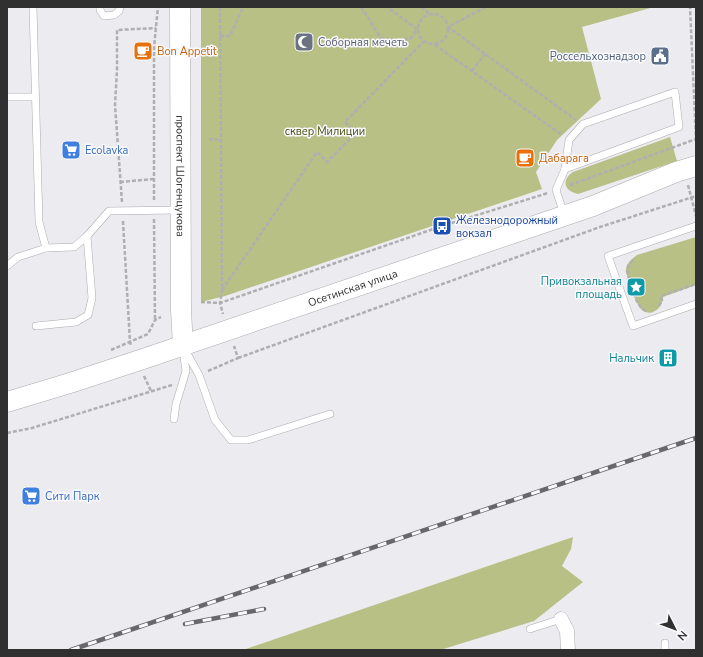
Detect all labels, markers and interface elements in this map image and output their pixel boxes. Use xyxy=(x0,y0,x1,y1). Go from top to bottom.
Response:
mosque icon: Соборная мечеть xyxy=(293,31,315,53)
place label: Соборная мечеть xyxy=(318,35,408,50)
cafe icon: Bon Appetit xyxy=(132,40,154,62)
place label: Bon Appetit xyxy=(157,44,217,59)
public building icon: Россельхознадзор xyxy=(649,45,671,67)
place label: Россельхознадзор xyxy=(550,49,646,64)
street label: проспект Шогенцукова xyxy=(172,115,188,237)
park label: сквер Милиции xyxy=(285,124,365,139)
supermarket icon: Ecolavka xyxy=(60,139,82,161)
place label: Ecolavka xyxy=(85,143,129,158)
cafe icon: Дабарага xyxy=(514,147,536,169)
place label: Дабарага xyxy=(539,151,589,166)
place label: Железнодорожный вокзал xyxy=(456,213,558,241)
bus stop icon: Железнодорожный вокзал xyxy=(431,215,453,237)
street label: Осетинская улица xyxy=(306,266,400,310)
place label: Привокзальная площадь xyxy=(541,274,622,302)
place icon: Привокзальная площадь xyxy=(625,276,647,298)
building icon: Нальчик xyxy=(657,347,679,369)
place label: Нальчик xyxy=(609,351,654,366)
supermarket icon: Сити Парк xyxy=(20,485,42,507)
place label: Сити Парк xyxy=(45,489,100,504)
north arrow xyxy=(655,609,695,649)
text: N xyxy=(674,627,690,643)

